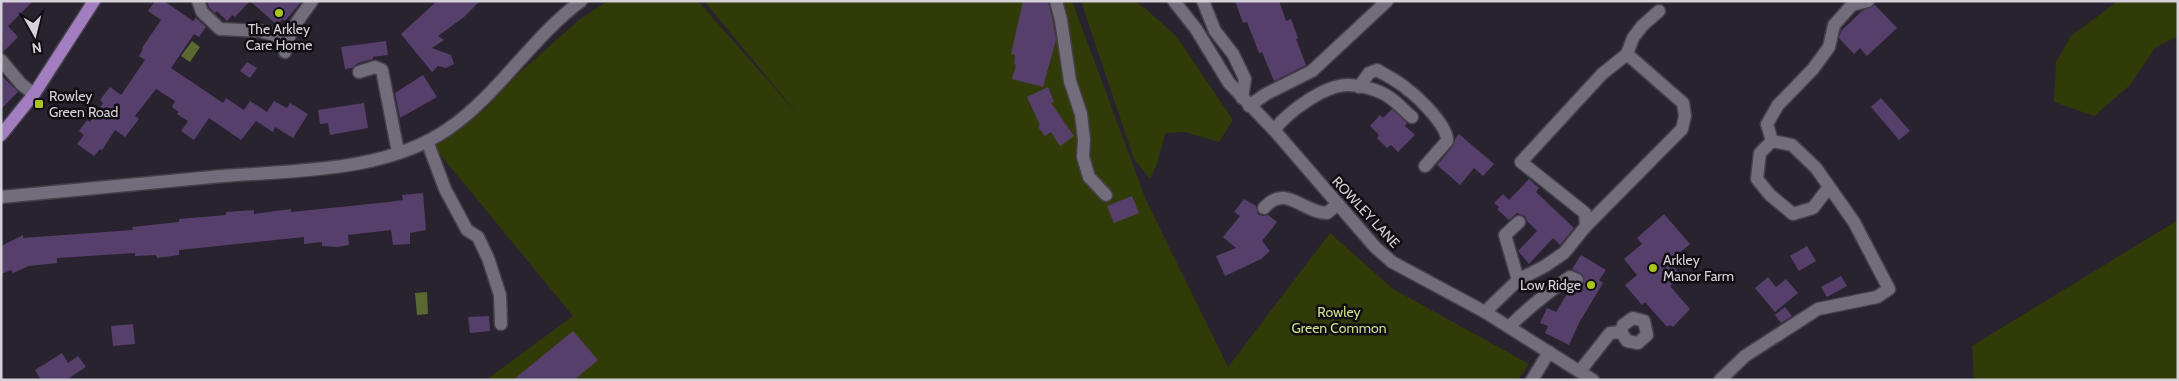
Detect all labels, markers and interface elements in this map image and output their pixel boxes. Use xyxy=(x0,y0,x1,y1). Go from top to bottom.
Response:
marker: The Arkley Care Home xyxy=(273,7,285,19)
north arrow xyxy=(10,10,60,60)
place label: The Arkley Care Home xyxy=(246,20,312,54)
text: N xyxy=(31,38,43,57)
place label: Rowley Green Road xyxy=(49,87,118,121)
marker: Rowley Green Road xyxy=(33,98,45,110)
street label: ROWLEY LANE xyxy=(1328,172,1404,252)
place label: Arkley Manor Farm xyxy=(1663,251,1734,285)
marker: Arkley Manor Farm xyxy=(1647,262,1659,274)
place label: Low Ridge xyxy=(1520,276,1581,294)
marker: Low Ridge xyxy=(1585,279,1597,291)
park label: Rowley Green Common xyxy=(1291,303,1387,337)

